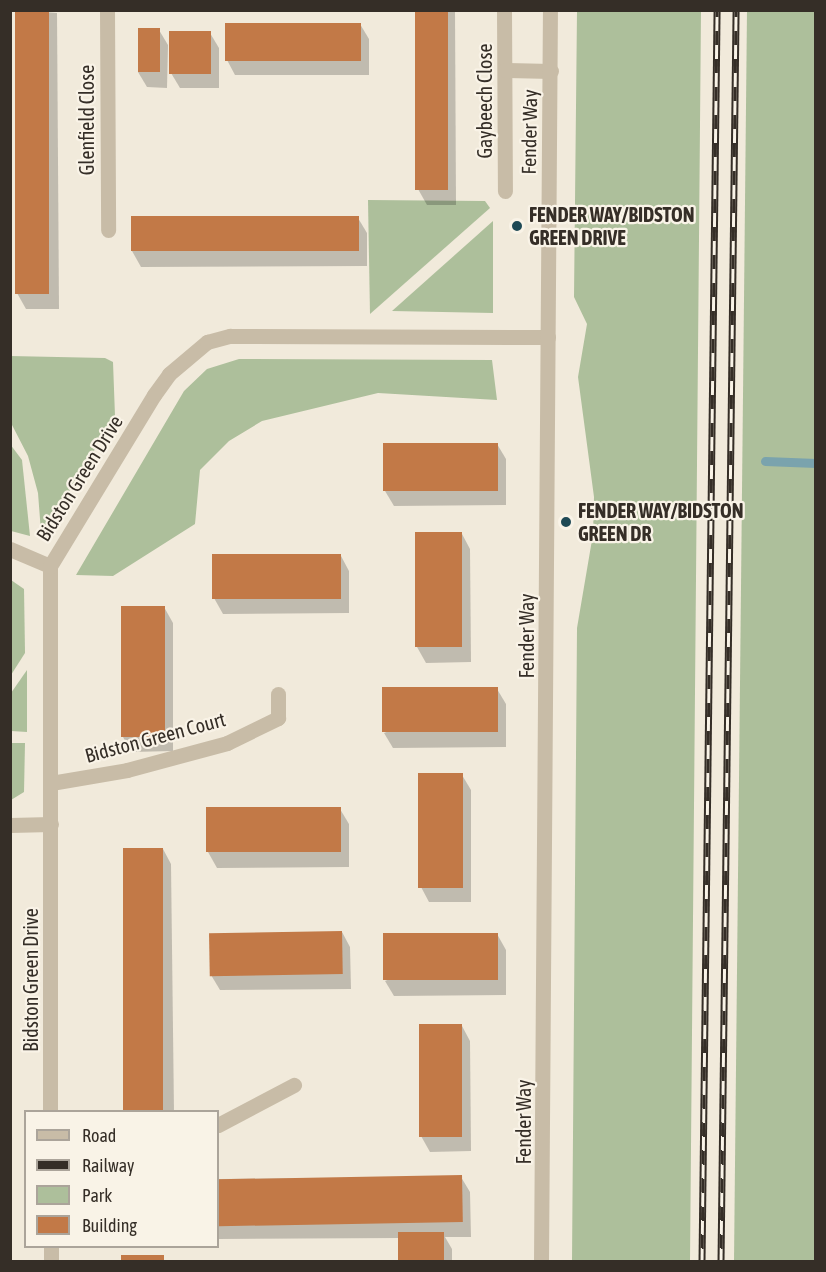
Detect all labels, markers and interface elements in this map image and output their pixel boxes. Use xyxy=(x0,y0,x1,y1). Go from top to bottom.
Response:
street label: Gaybeech Close xyxy=(472,43,496,159)
street label: Glenfield Close xyxy=(74,65,98,175)
street label: Fender Way xyxy=(516,89,542,175)
place label: FENDER WAY/BIDSTON GREEN DRIVE xyxy=(529,202,694,249)
marker: FENDER WAY/BIDSTON GREEN DRIVE xyxy=(510,219,524,233)
street label: Bidston Green Drive xyxy=(31,411,127,545)
place label: FENDER WAY/BIDSTON GREEN DR xyxy=(578,498,743,545)
marker: FENDER WAY/BIDSTON GREEN DR xyxy=(559,515,573,529)
street label: Fender Way xyxy=(514,593,538,679)
street label: Bidston Green Court xyxy=(82,707,228,767)
street label: Bidston Green Drive xyxy=(18,908,42,1052)
street label: Fender Way xyxy=(511,1079,535,1165)
legend xyxy=(24,1110,219,1248)
text: Road xyxy=(82,1125,116,1146)
text: Railway xyxy=(82,1155,134,1176)
text: Park xyxy=(82,1185,112,1206)
text: Building xyxy=(82,1215,137,1236)

